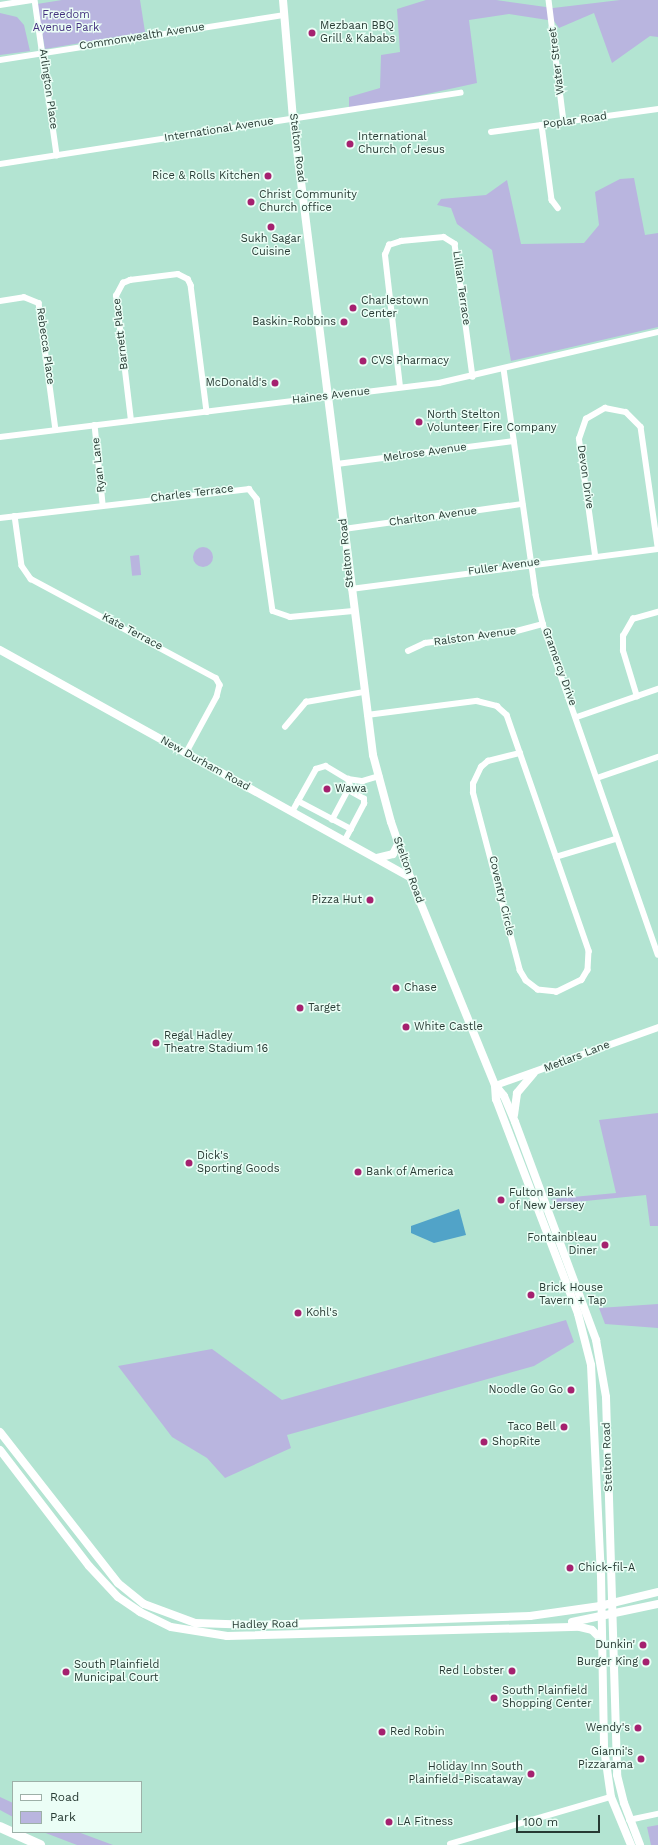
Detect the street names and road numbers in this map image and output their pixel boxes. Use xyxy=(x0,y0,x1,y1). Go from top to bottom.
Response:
street label: Commonwealth Avenue xyxy=(78,21,206,53)
street label: Water Street xyxy=(546,26,568,96)
street label: Arlington Place xyxy=(36,48,60,130)
street label: Poplar Road xyxy=(542,110,608,132)
street label: Stelton Road xyxy=(286,113,308,183)
street label: International Avenue xyxy=(163,115,275,145)
street label: Lillian Terrace xyxy=(449,250,473,326)
street label: Barnett Place xyxy=(111,298,131,370)
street label: Rebecca Place xyxy=(33,307,57,385)
street label: Haines Avenue xyxy=(291,385,371,407)
street label: Ryan Lane xyxy=(90,437,108,493)
street label: Melrose Avenue xyxy=(382,441,468,465)
street label: Devon Drive xyxy=(574,444,596,510)
street label: Charles Terrace xyxy=(150,482,234,506)
street label: Charlton Avenue xyxy=(388,504,478,530)
street label: Stelton Road xyxy=(337,518,357,588)
street label: Fuller Avenue xyxy=(467,555,541,579)
street label: Kate Terrace xyxy=(99,610,165,654)
street label: Ralston Avenue xyxy=(433,625,517,649)
street label: Gramercy Drive xyxy=(539,626,579,708)
street label: New Durham Road xyxy=(158,734,252,794)
street label: Stelton Road xyxy=(390,835,426,905)
street label: Coventry Circle xyxy=(485,855,517,937)
street label: Metlars Lane xyxy=(542,1038,612,1076)
street label: Stelton Road xyxy=(600,1422,616,1492)
street label: Hadley Road xyxy=(231,1618,299,1632)

